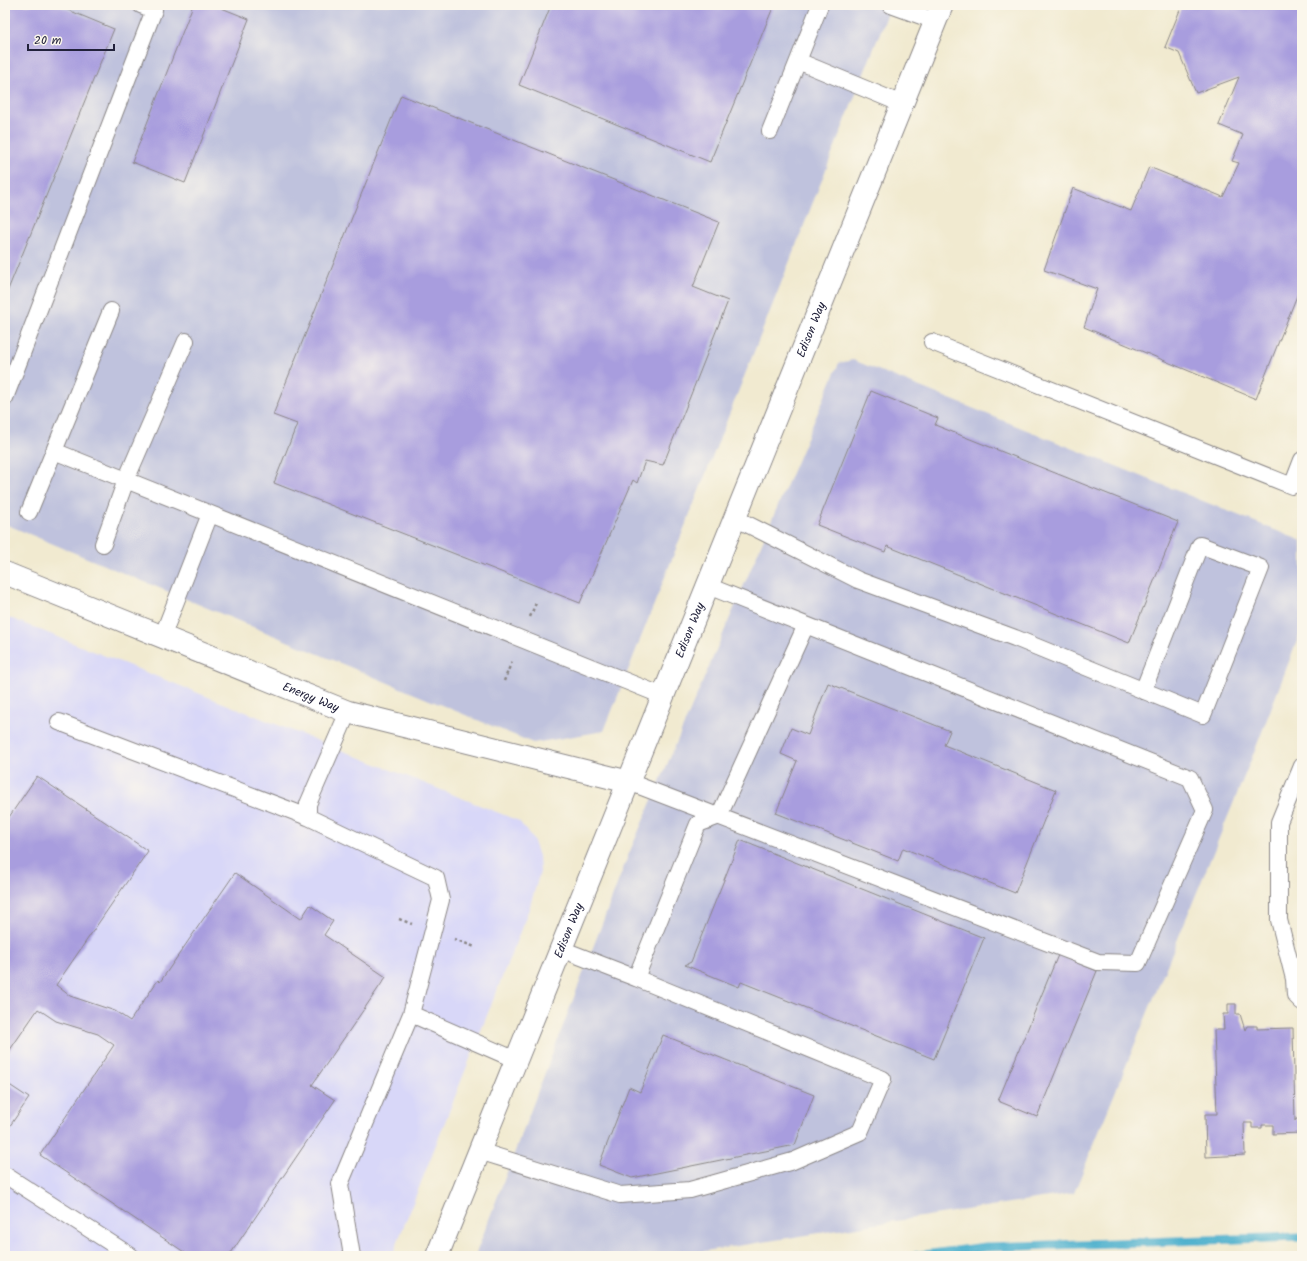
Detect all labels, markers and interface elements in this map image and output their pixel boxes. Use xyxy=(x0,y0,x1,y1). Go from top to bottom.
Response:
scale bar xyxy=(28,26,114,52)
text: 20 m xyxy=(34,31,62,50)
street label: Edison Way xyxy=(792,299,831,360)
street label: Edison Way xyxy=(670,599,710,661)
street label: Energy Way xyxy=(279,677,342,718)
street label: Edison Way xyxy=(549,900,589,961)

